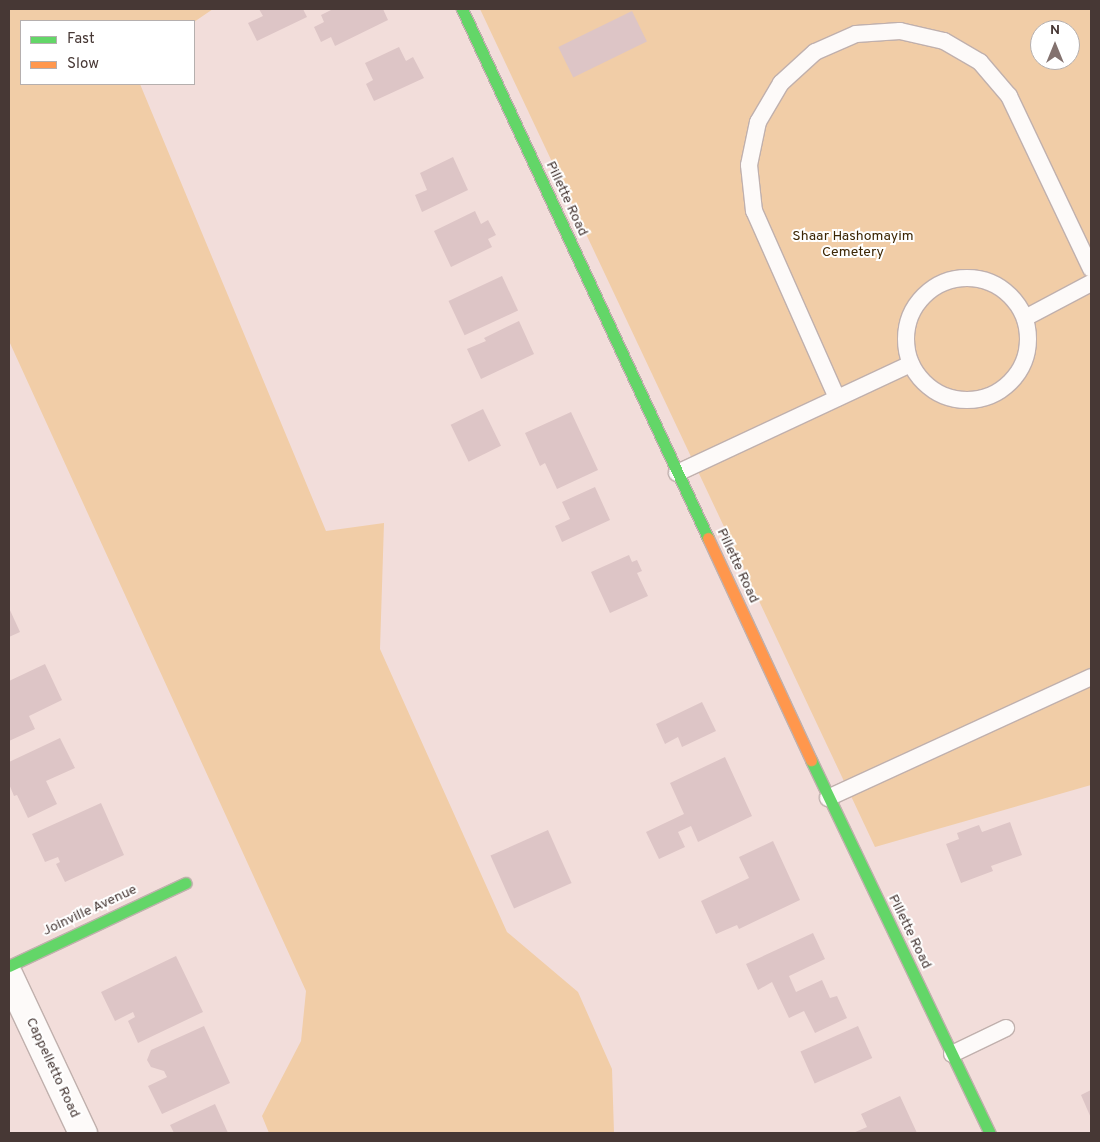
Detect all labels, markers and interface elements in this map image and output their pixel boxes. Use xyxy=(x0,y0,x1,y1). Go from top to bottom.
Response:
legend xyxy=(20,20,195,85)
north arrow xyxy=(1030,20,1080,70)
text: N xyxy=(1050,22,1060,39)
text: Fast xyxy=(67,30,95,49)
text: Slow xyxy=(67,55,99,74)
street label: Pillette Road xyxy=(541,159,591,239)
park label: Shaar Hashomayim Cemetery xyxy=(792,229,914,262)
street label: Pillette Road xyxy=(712,526,762,606)
street label: Joinville Avenue xyxy=(40,882,140,940)
street label: Pillette Road xyxy=(884,892,934,972)
street label: Cappelletto Road xyxy=(21,1015,83,1121)

